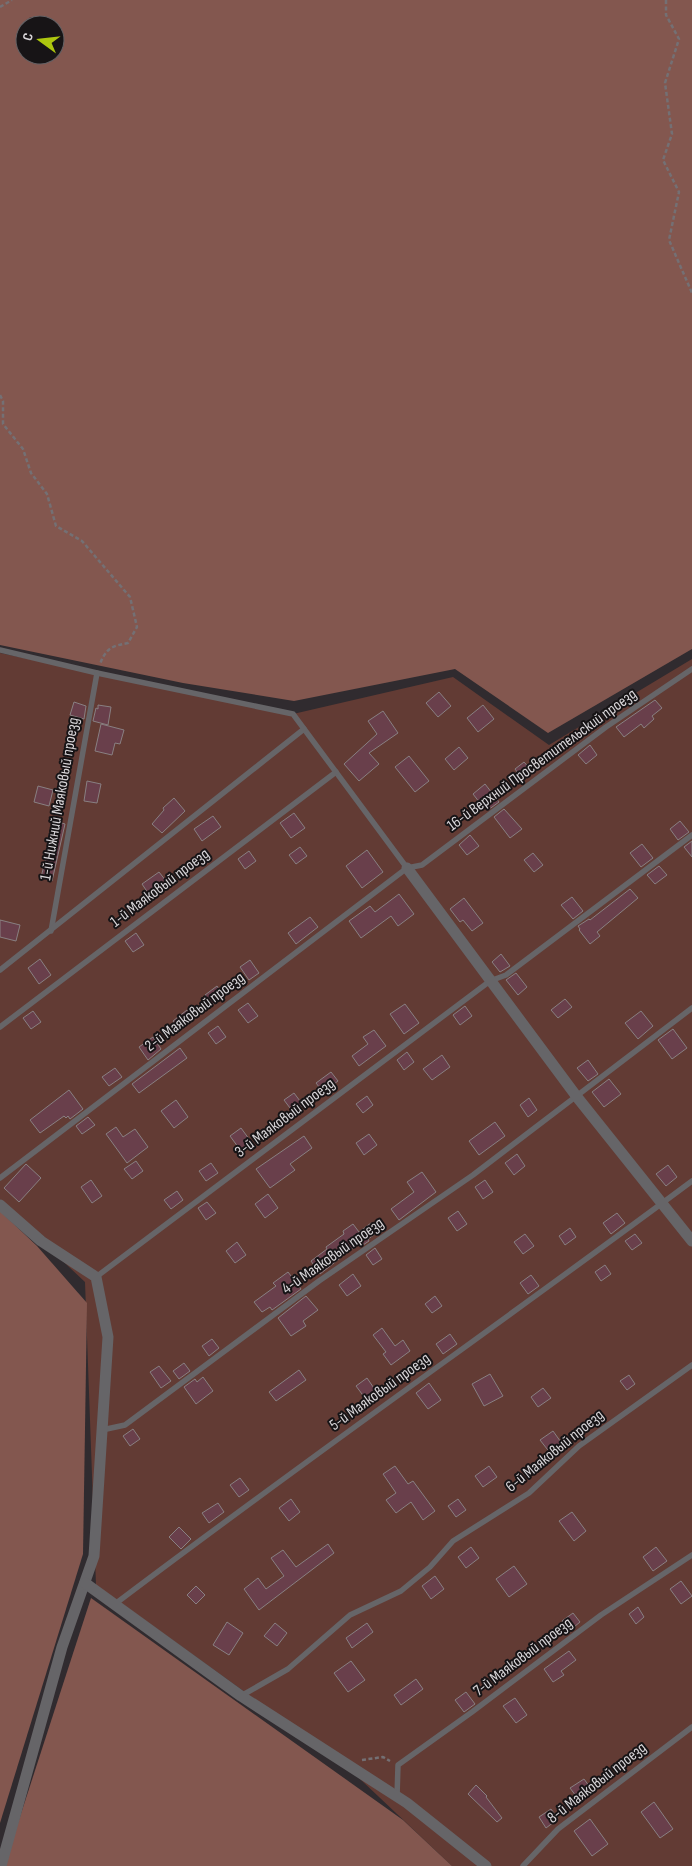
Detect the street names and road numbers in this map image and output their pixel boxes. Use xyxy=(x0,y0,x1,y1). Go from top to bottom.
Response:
street label: 16-й Верхний Просветительский проезд xyxy=(443,685,641,835)
street label: 1-й Нижний Маяковый проезд xyxy=(36,716,84,882)
street label: 1-й Маяковый проезд xyxy=(107,845,213,931)
street label: 2-й Маяковый проезд xyxy=(141,968,249,1056)
street label: 3-й Маяковый проезд xyxy=(231,1074,339,1162)
street label: 4-й Маяковый проезд xyxy=(278,1214,388,1298)
street label: 5-й Маяковый проезд xyxy=(326,1349,434,1435)
street label: 6-й Маяковый проезд xyxy=(502,1406,608,1496)
street label: 7-й Маяковый проезд xyxy=(470,1614,576,1700)
street label: 8-й Маяковый проезд xyxy=(544,1738,650,1828)

